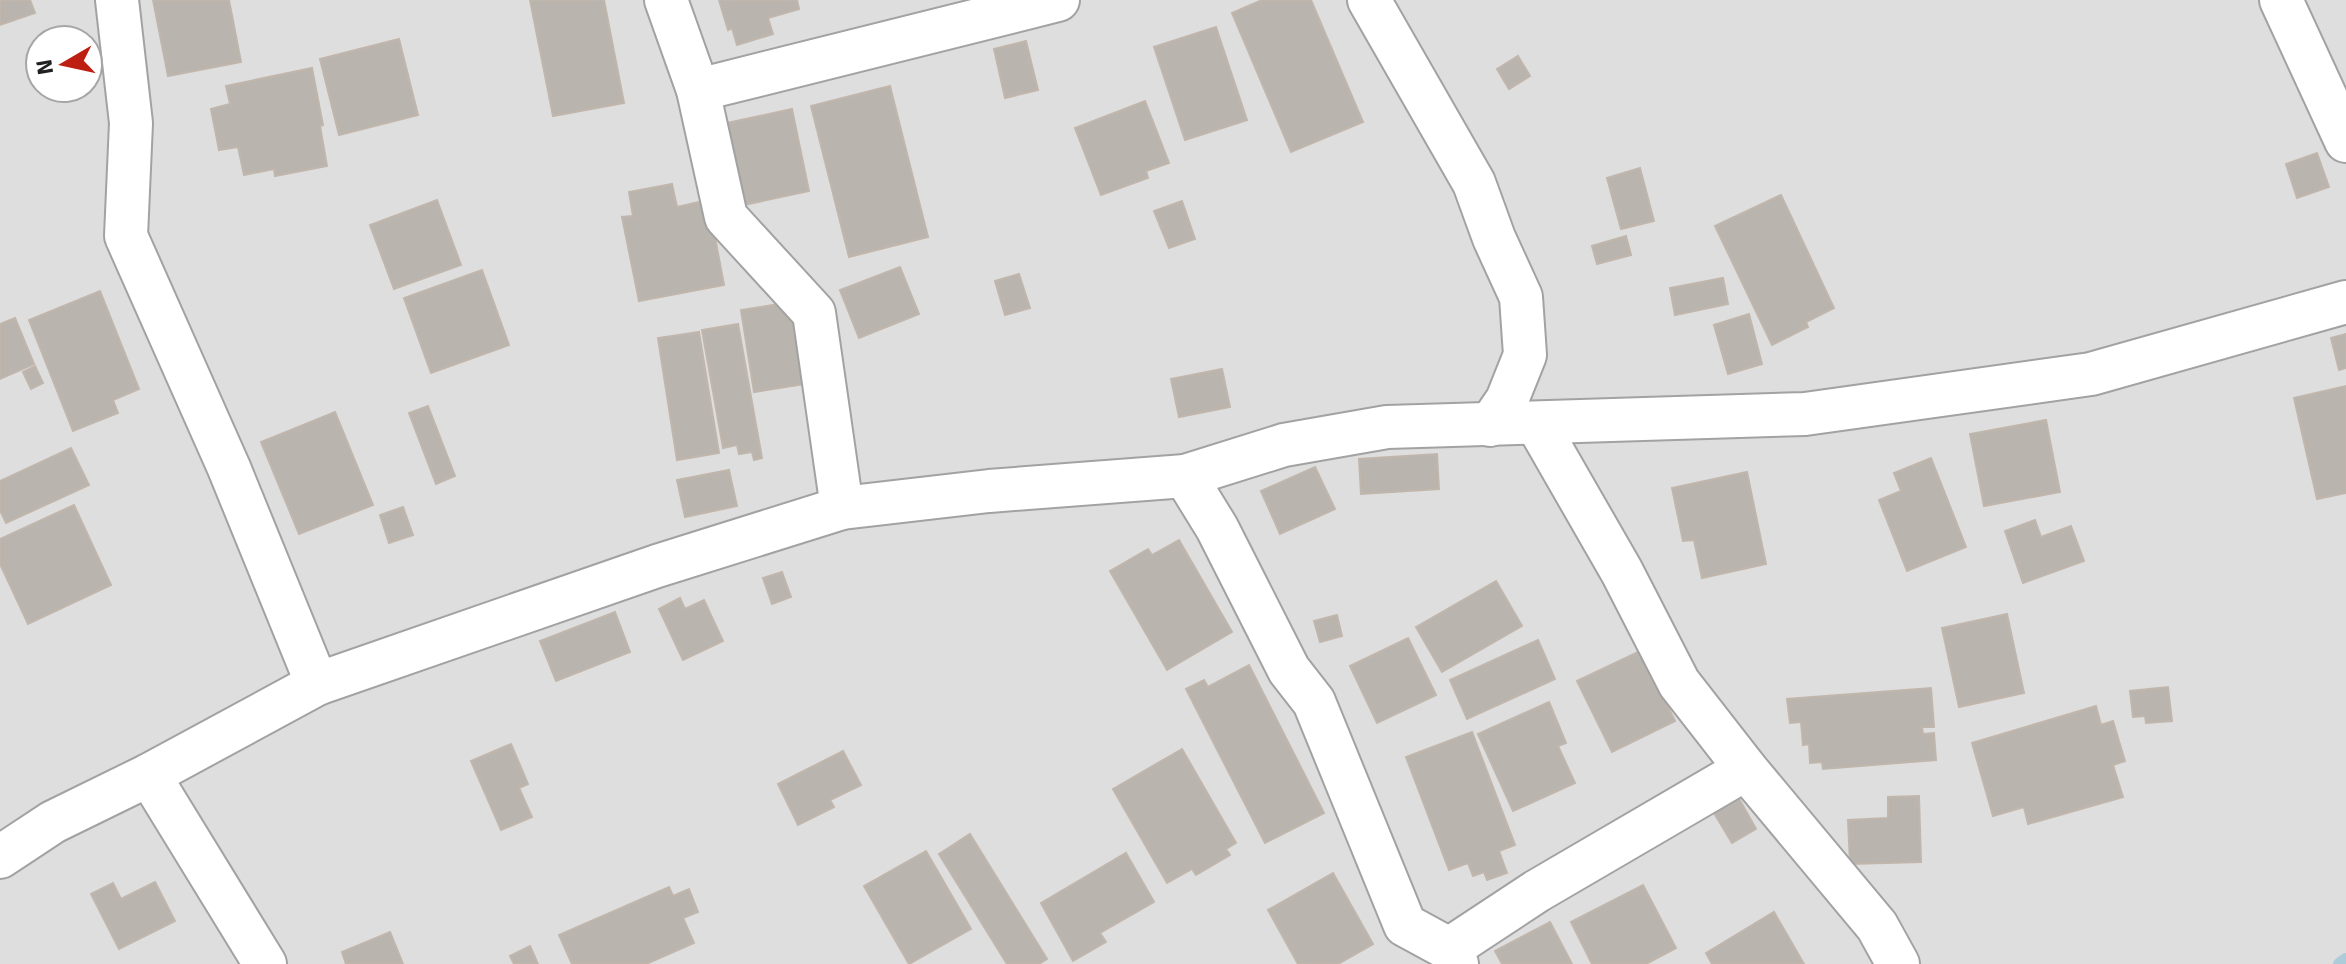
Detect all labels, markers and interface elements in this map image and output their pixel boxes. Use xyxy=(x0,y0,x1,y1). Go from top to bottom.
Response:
north arrow xyxy=(24,24,104,104)
text: N xyxy=(30,57,59,77)

